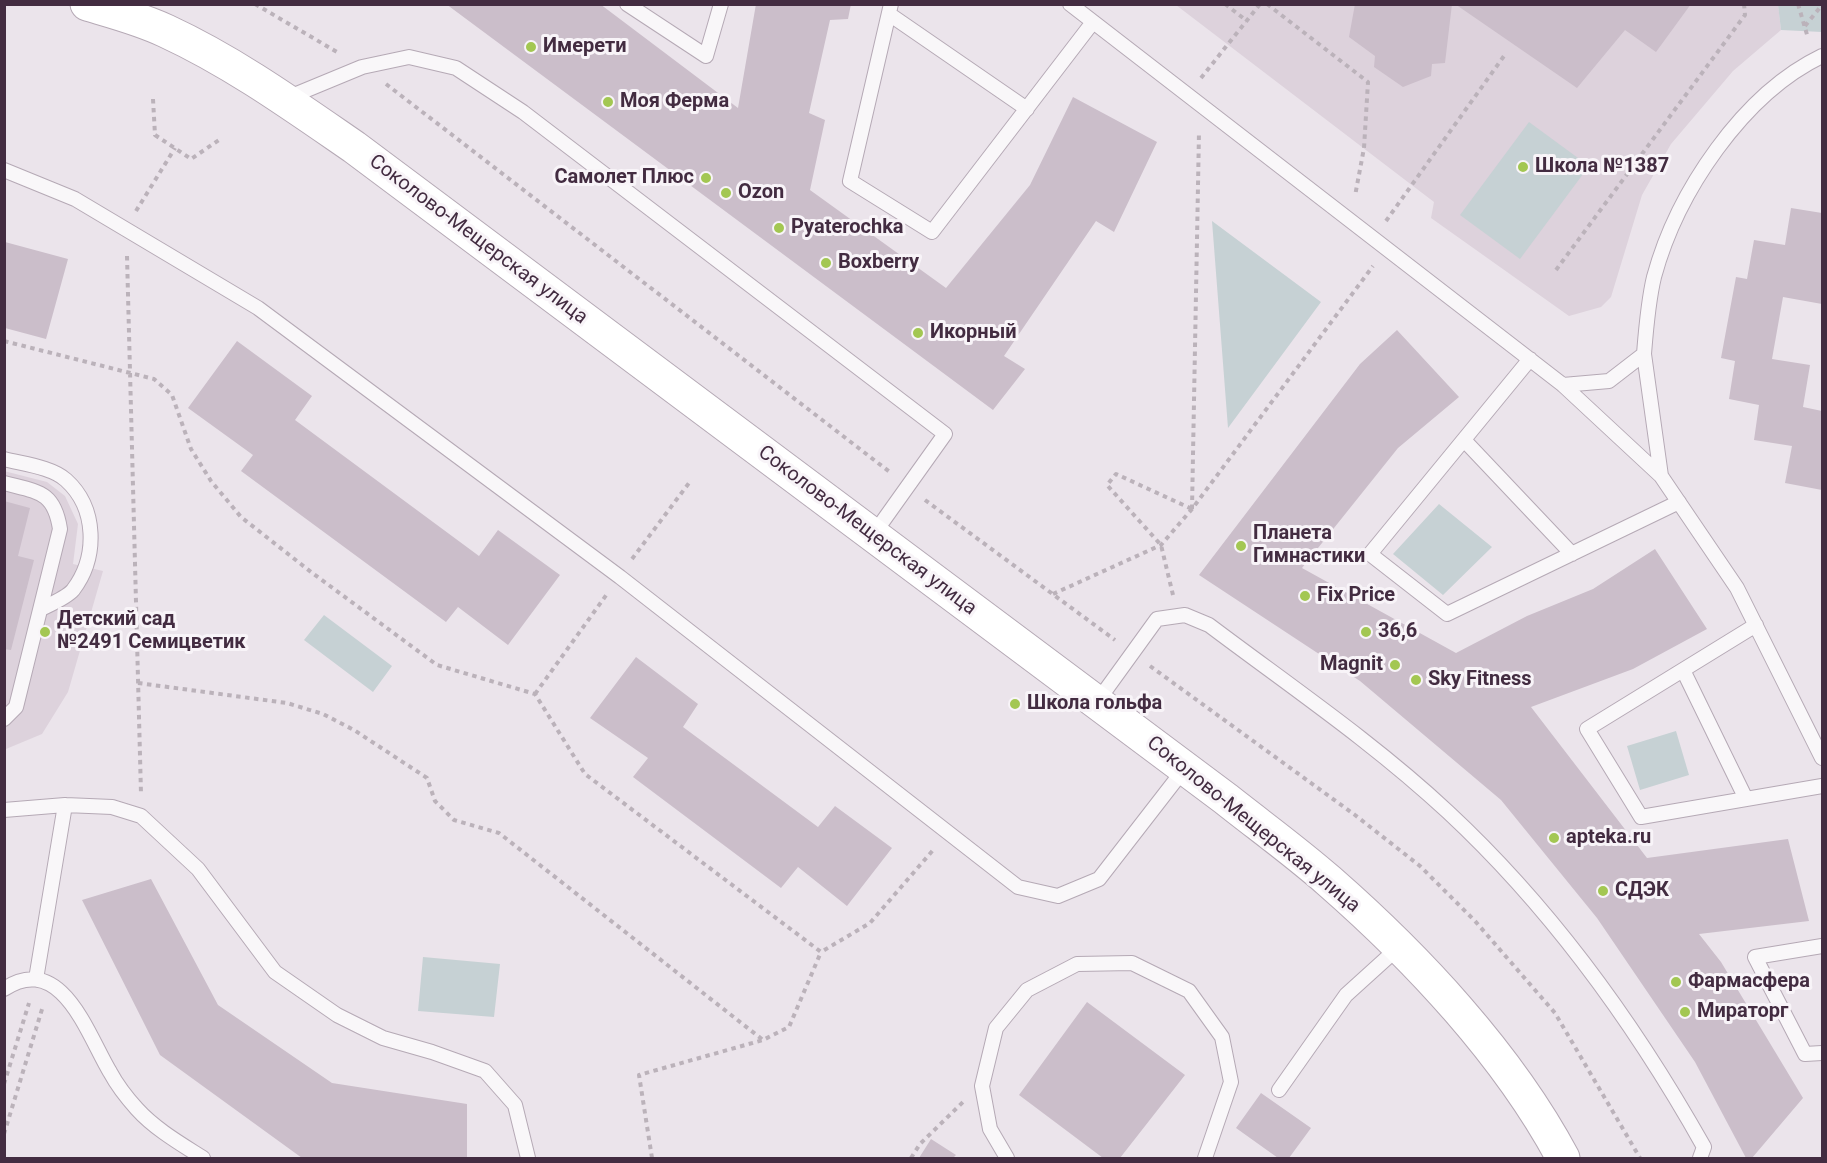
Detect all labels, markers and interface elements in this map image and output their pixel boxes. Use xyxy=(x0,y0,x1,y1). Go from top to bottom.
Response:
place label: Имерети xyxy=(543,35,626,59)
marker: Имерети xyxy=(524,40,538,54)
place label: Моя Ферма xyxy=(620,90,729,114)
marker: Моя Ферма xyxy=(601,95,615,109)
street label: Соколово-Мещерская улица xyxy=(364,150,592,330)
place label: Школа №1387 xyxy=(1535,155,1669,179)
marker: Школа №1387 xyxy=(1516,160,1530,174)
place label: Самолет Плюс xyxy=(555,166,694,190)
marker: Самолет Плюс xyxy=(699,171,713,185)
place label: Ozon xyxy=(738,181,784,205)
marker: Ozon xyxy=(719,186,733,200)
place label: Pyaterochka xyxy=(791,216,904,240)
marker: Pyaterochka xyxy=(772,221,786,235)
place label: Boxberry xyxy=(838,251,919,275)
marker: Boxberry xyxy=(819,256,833,270)
place label: Икорный xyxy=(930,321,1017,345)
marker: Икорный xyxy=(911,326,925,340)
street label: Соколово-Мещерская улица xyxy=(753,441,981,621)
place label: Планета Гимнастики xyxy=(1253,522,1365,569)
marker: Планета Гимнастики xyxy=(1234,539,1248,553)
place label: Fix Price xyxy=(1317,584,1395,608)
marker: Fix Price xyxy=(1298,589,1312,603)
place label: Детский сад №2491 Семицветик xyxy=(57,608,245,655)
place label: 36,6 xyxy=(1378,620,1417,644)
marker: Детский сад №2491 Семицветик xyxy=(38,625,52,639)
marker: 36,6 xyxy=(1359,625,1373,639)
place label: Magnit xyxy=(1320,653,1383,677)
marker: Magnit xyxy=(1388,658,1402,672)
place label: Sky Fitness xyxy=(1428,668,1532,692)
marker: Sky Fitness xyxy=(1409,673,1423,687)
place label: Школа гольфа xyxy=(1027,692,1162,716)
marker: Школа гольфа xyxy=(1008,697,1022,711)
street label: Соколово-Мещерская улица xyxy=(1142,732,1364,918)
place label: apteka.ru xyxy=(1566,826,1651,850)
marker: apteka.ru xyxy=(1547,831,1561,845)
place label: СДЭК xyxy=(1615,879,1669,903)
marker: СДЭК xyxy=(1596,884,1610,898)
place label: Фармасфера xyxy=(1688,970,1810,994)
marker: Фармасфера xyxy=(1669,975,1683,989)
place label: Мираторг xyxy=(1697,1000,1788,1024)
marker: Мираторг xyxy=(1678,1005,1692,1019)

